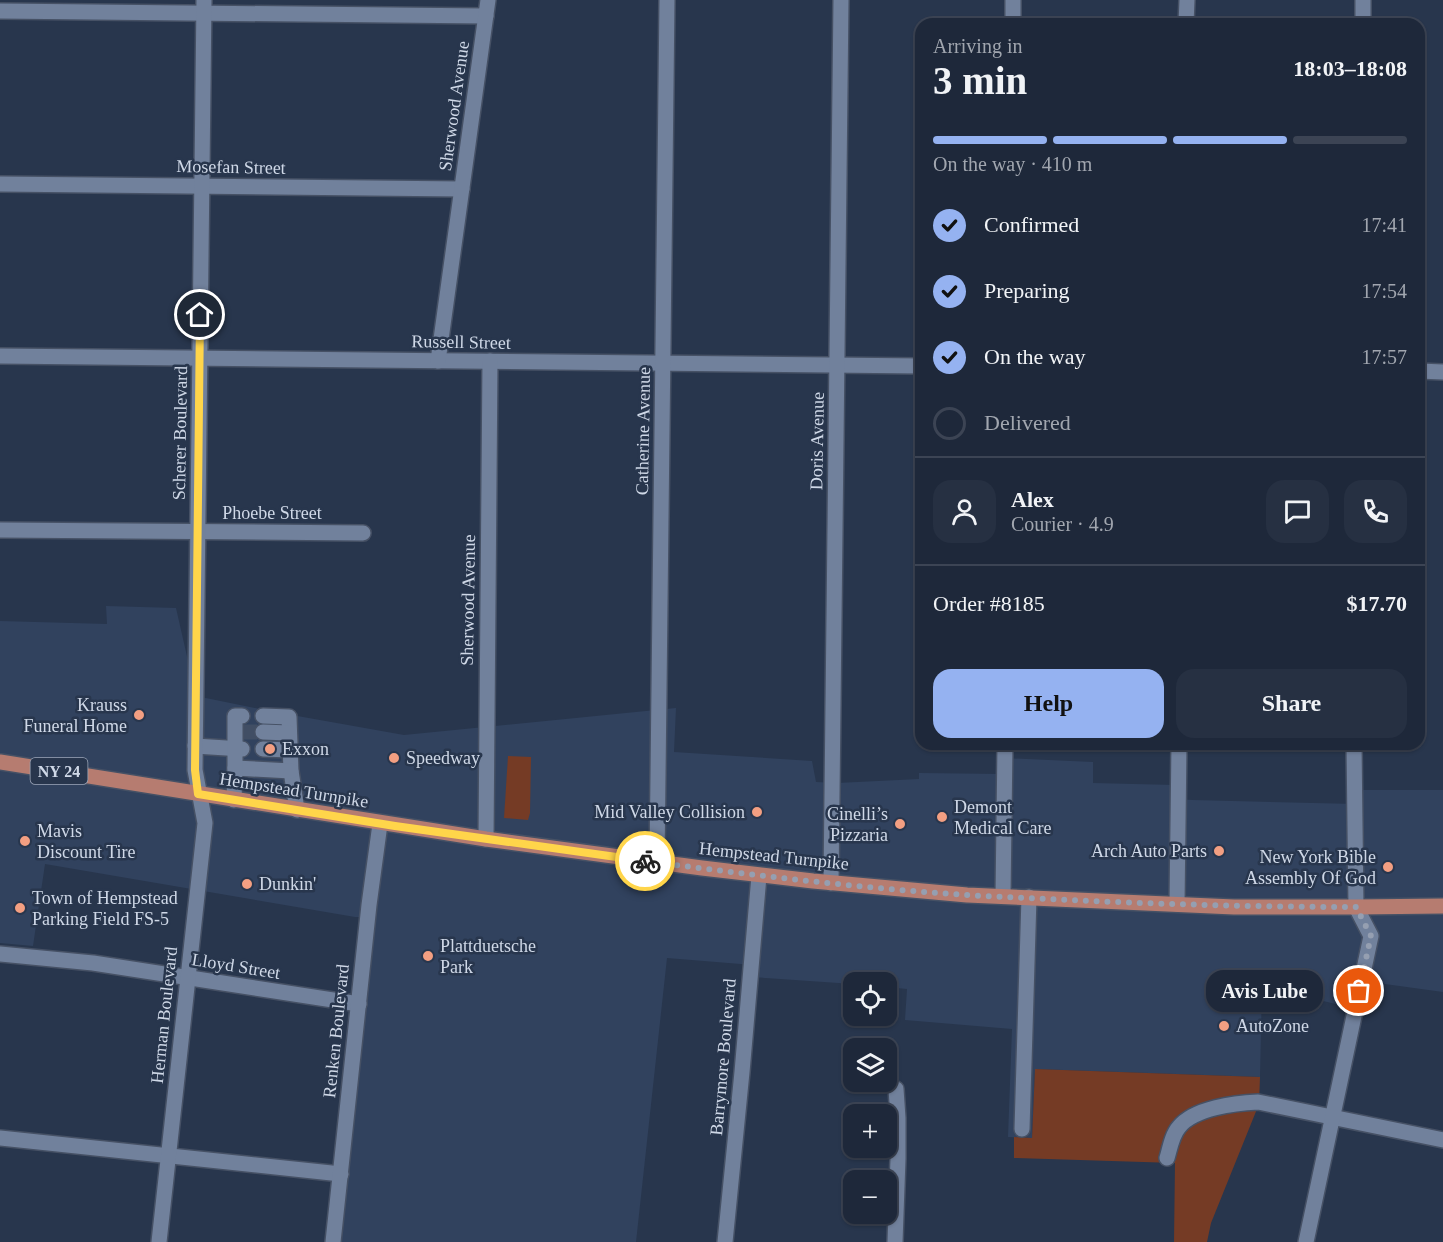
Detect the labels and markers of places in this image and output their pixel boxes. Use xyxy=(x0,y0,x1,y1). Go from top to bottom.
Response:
pin xyxy=(174,289,225,340)
place label: Krauss Funeral Home xyxy=(24,695,127,736)
marker: Krauss Funeral Home xyxy=(132,708,146,722)
place label: Exxon xyxy=(282,739,329,759)
marker: Exxon xyxy=(263,742,277,756)
place label: Speedway xyxy=(406,748,480,768)
marker: Speedway xyxy=(387,751,401,765)
place label: Demont Medical Care xyxy=(954,797,1051,838)
place label: Mid Valley Collision xyxy=(594,802,745,822)
place label: Cinelli’s Pizzaria xyxy=(827,804,888,845)
marker: Mid Valley Collision xyxy=(750,805,764,819)
marker: Demont Medical Care xyxy=(935,810,949,824)
marker: Cinelli’s Pizzaria xyxy=(893,817,907,831)
place label: Mavis Discount Tire xyxy=(37,821,136,862)
marker: Mavis Discount Tire xyxy=(18,834,32,848)
place label: Arch Auto Parts xyxy=(1091,841,1207,861)
marker: Arch Auto Parts xyxy=(1212,844,1226,858)
place label: New York Bible Assembly Of God xyxy=(1245,847,1376,888)
marker: New York Bible Assembly Of God xyxy=(1381,860,1395,874)
place label: Dunkin' xyxy=(259,874,316,894)
marker: Dunkin' xyxy=(240,877,254,891)
place label: Town of Hempstead Parking Field FS-5 xyxy=(32,888,178,929)
marker: Town of Hempstead Parking Field FS-5 xyxy=(13,901,27,915)
place label: Plattduetsche Park xyxy=(440,936,536,977)
marker: Plattduetsche Park xyxy=(421,949,435,963)
pin xyxy=(1333,965,1384,1016)
callout: Avis Lube xyxy=(1206,970,1323,1012)
place label: AutoZone xyxy=(1236,1016,1309,1036)
marker: AutoZone xyxy=(1217,1019,1231,1033)

